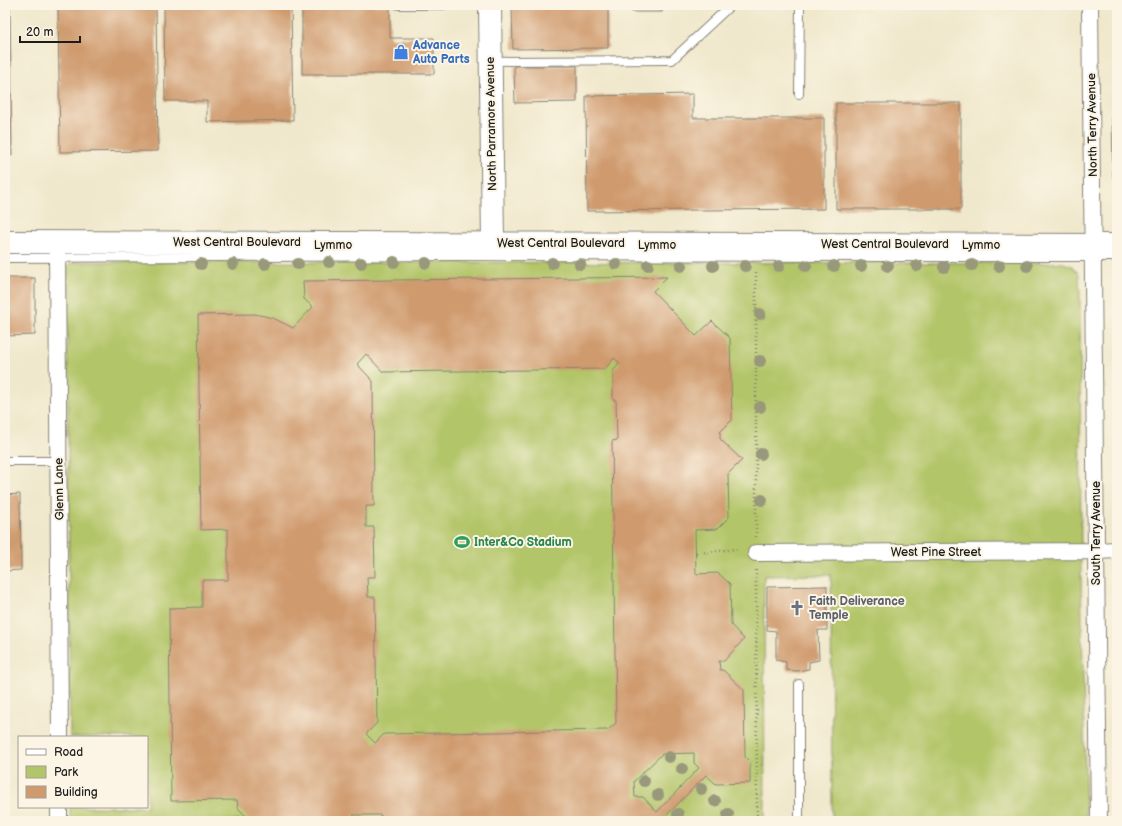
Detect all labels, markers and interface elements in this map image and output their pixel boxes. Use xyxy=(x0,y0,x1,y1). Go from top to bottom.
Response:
scale bar xyxy=(20,18,80,44)
text: 20 m xyxy=(26,25,53,40)
place label: Advance Auto Parts xyxy=(412,38,470,67)
shop icon: Advance Auto Parts xyxy=(392,43,410,61)
street label: North Parramore Avenue xyxy=(483,57,500,191)
street label: North Terry Avenue xyxy=(1084,73,1101,177)
street label: West Central Boulevard xyxy=(173,235,301,250)
street label: West Central Boulevard xyxy=(497,236,625,251)
street label: West Central Boulevard xyxy=(821,237,949,252)
street label: Lymmo xyxy=(314,238,352,253)
street label: Lymmo xyxy=(638,238,676,253)
street label: Lymmo xyxy=(962,238,1000,253)
street label: Glenn Lane xyxy=(51,458,68,520)
street label: South Terry Avenue xyxy=(1089,481,1104,585)
sports icon: Inter&Co Stadium xyxy=(453,533,471,551)
place label: Inter&Co Stadium xyxy=(474,535,572,550)
street label: West Pine Street xyxy=(891,545,982,560)
place label: Faith Deliverance Temple xyxy=(809,594,905,623)
church icon: Faith Deliverance Temple xyxy=(788,599,806,617)
legend xyxy=(18,736,148,808)
text: Road xyxy=(54,745,83,760)
text: Park xyxy=(54,765,78,780)
text: Building xyxy=(54,785,98,800)

